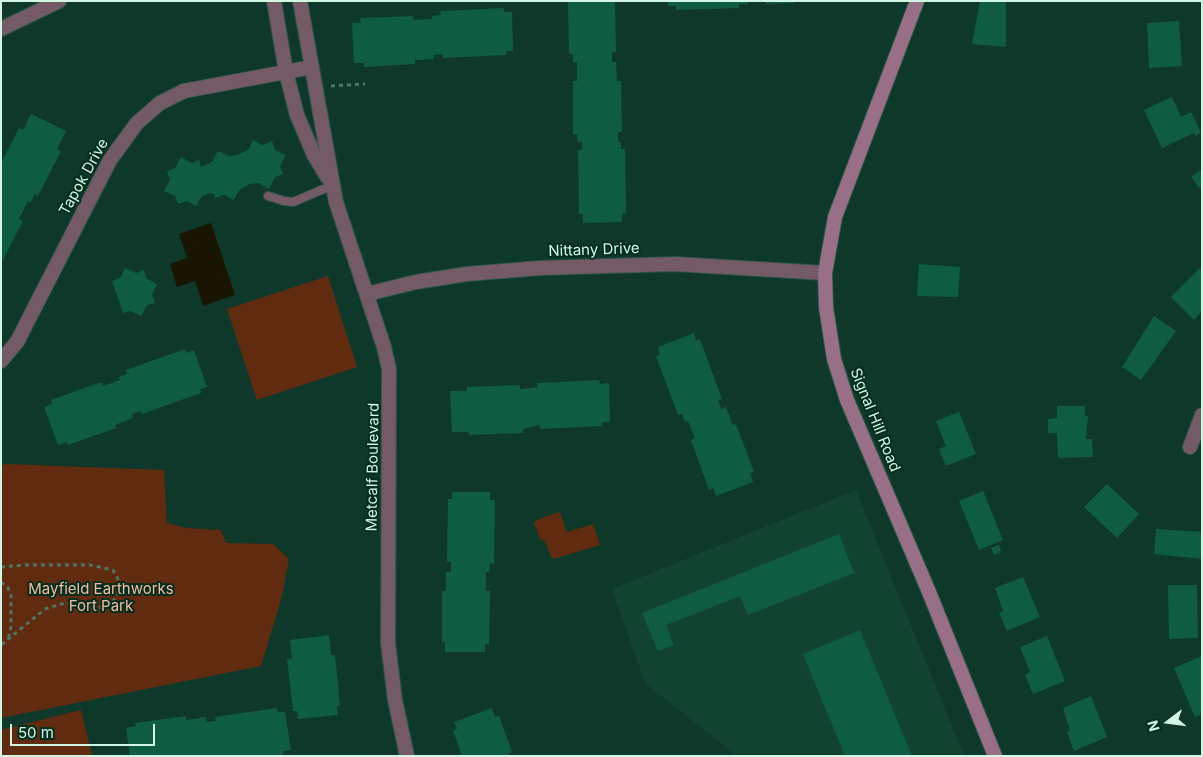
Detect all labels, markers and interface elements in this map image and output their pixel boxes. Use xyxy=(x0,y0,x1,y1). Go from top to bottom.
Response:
street label: Tapok Drive xyxy=(56,136,112,218)
street label: Nittany Drive xyxy=(548,239,640,261)
street label: Signal Hill Road xyxy=(846,366,904,474)
street label: Metcalf Boulevard xyxy=(363,402,383,532)
park label: Mayfield Earthworks Fort Park xyxy=(28,580,174,615)
north arrow xyxy=(1143,697,1193,747)
scale bar xyxy=(12,714,158,746)
text: N xyxy=(1143,719,1163,733)
text: 50 m xyxy=(18,723,54,742)

